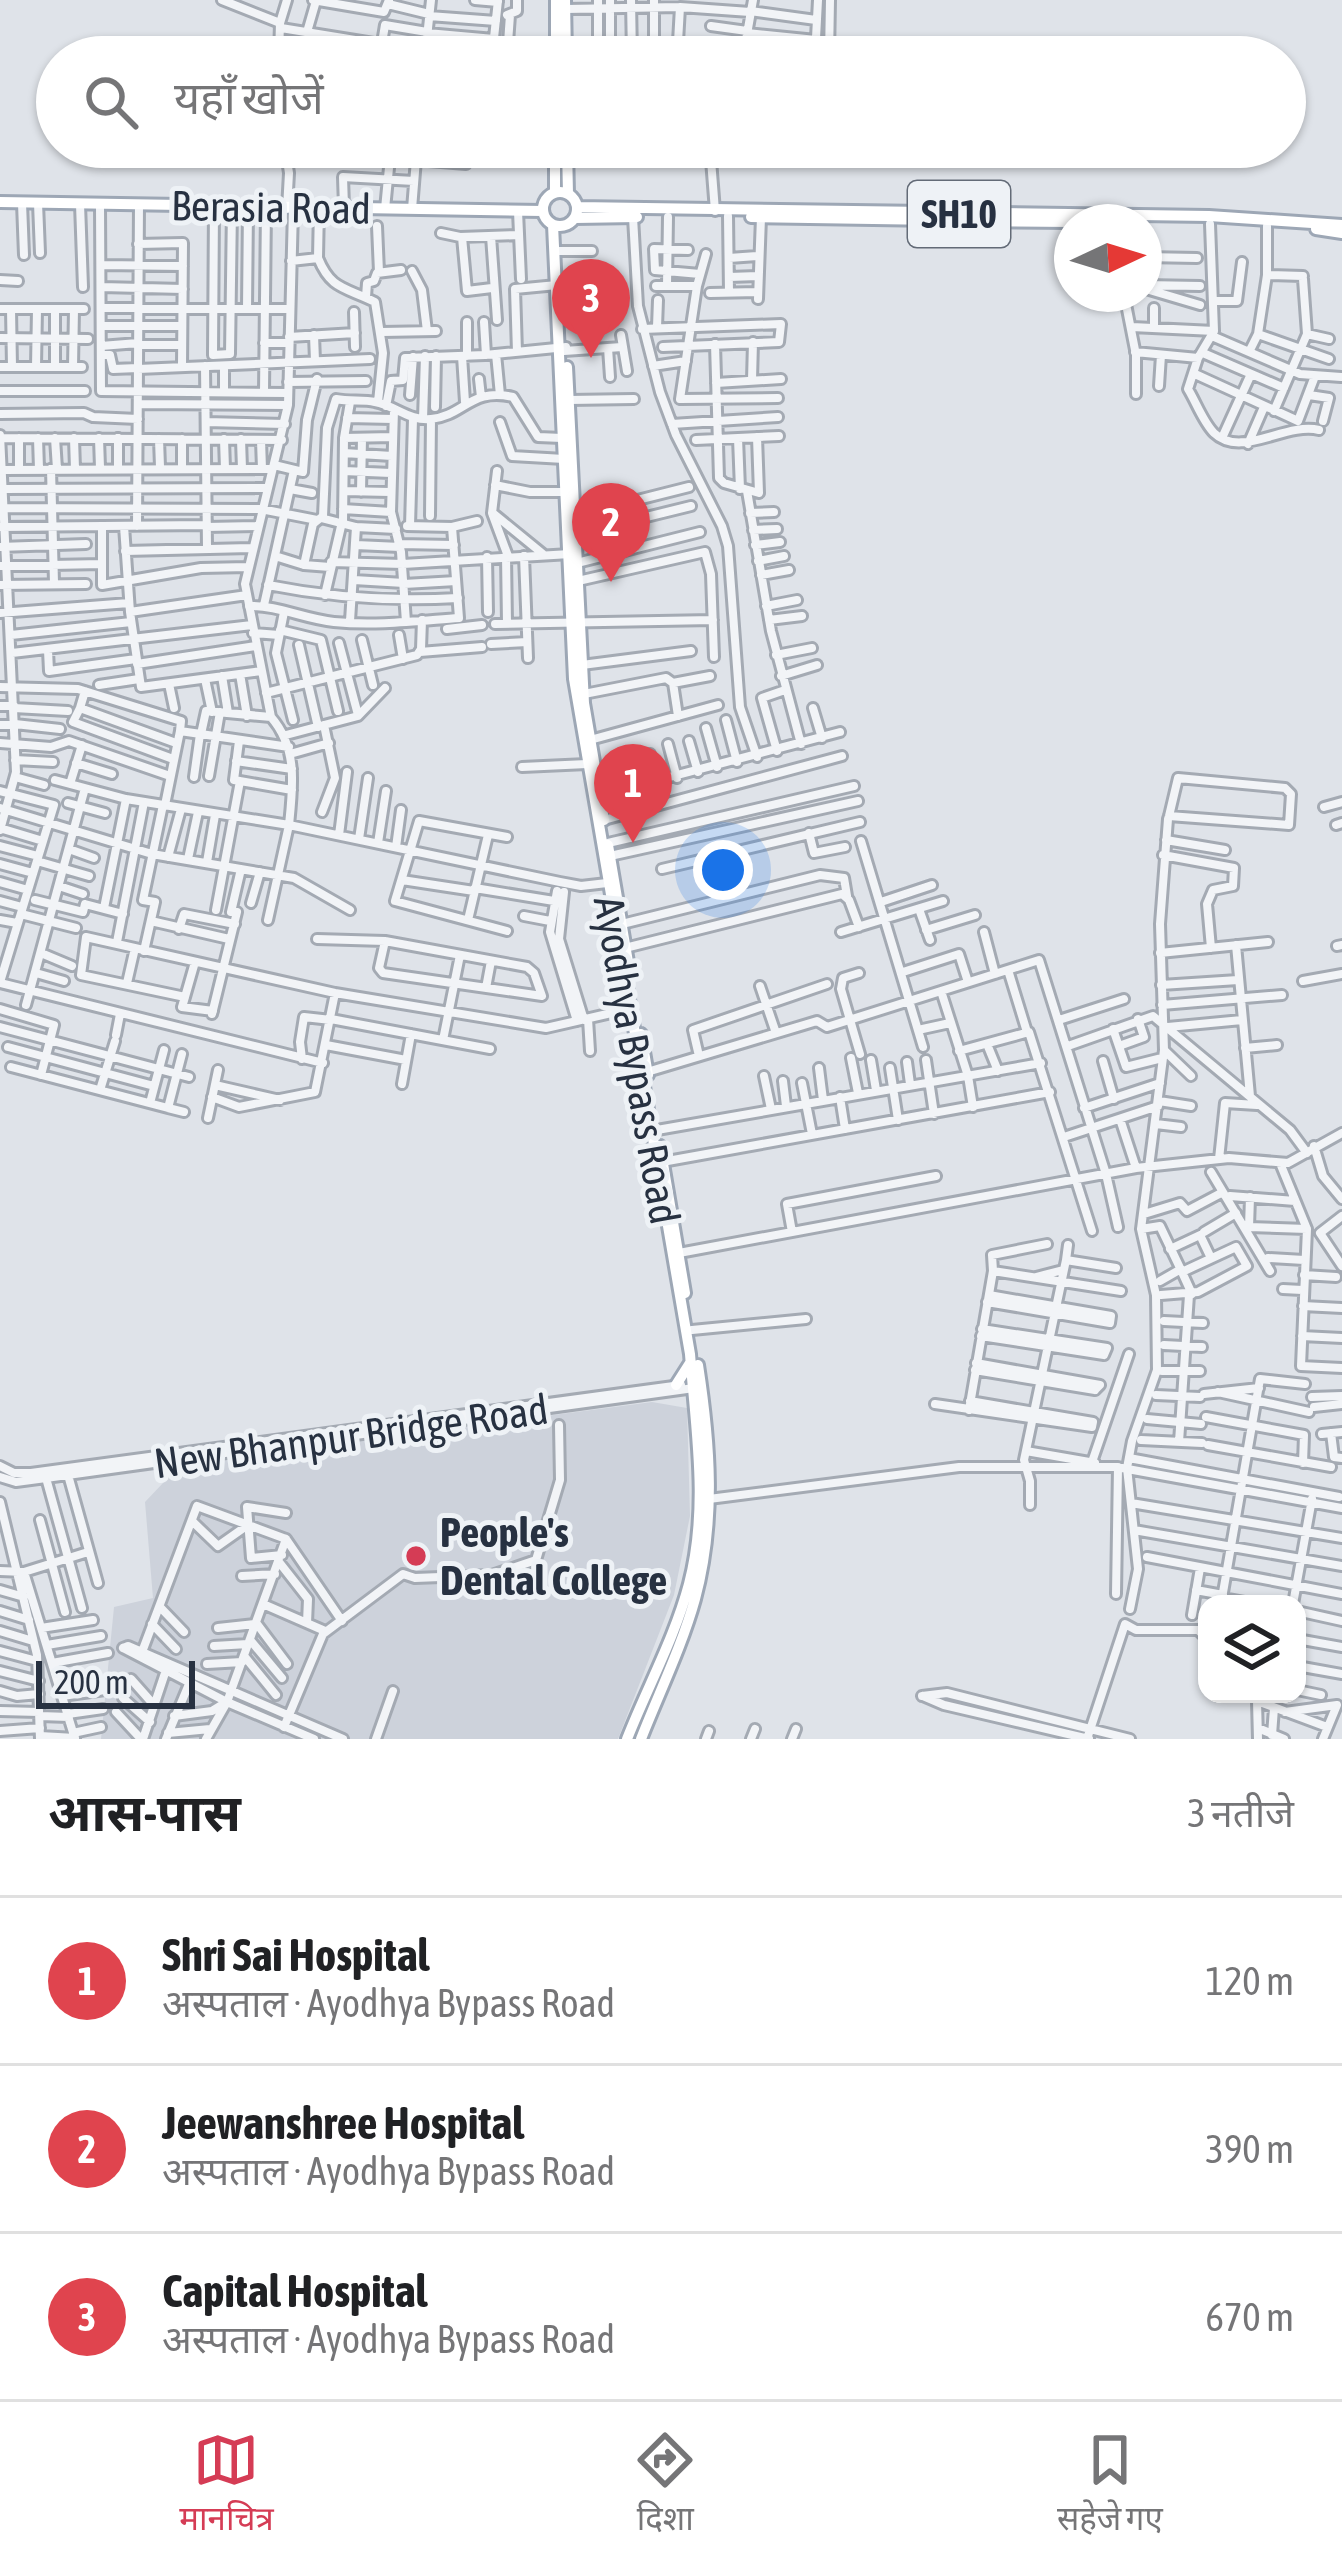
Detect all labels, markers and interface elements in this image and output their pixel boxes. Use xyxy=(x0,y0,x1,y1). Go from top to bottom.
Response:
search box xyxy=(36,36,1306,168)
icon: search xyxy=(78,69,144,135)
text: यहाँ खोजें xyxy=(174,72,324,124)
street label: Berasia Road xyxy=(171,181,371,233)
road number: SH10 xyxy=(908,181,1010,247)
north arrow xyxy=(1054,204,1162,312)
pin: 3 xyxy=(552,259,630,358)
pin: 2 xyxy=(572,483,650,582)
pin: 1 xyxy=(594,744,672,843)
your location xyxy=(693,840,753,900)
street label: Ayodhya Bypass Road xyxy=(585,892,689,1228)
street label: New Bhanpur Bridge Road xyxy=(151,1385,551,1487)
place label: People's Dental College xyxy=(440,1508,667,1604)
marker: People's Dental College xyxy=(403,1543,429,1569)
map controls xyxy=(1198,1595,1306,1703)
button: layers xyxy=(1198,1595,1306,1703)
scale bar xyxy=(36,1655,195,1708)
text: 200 m xyxy=(54,1663,129,1701)
text: आस-पास xyxy=(48,1783,241,1842)
text: 3 नतीजे xyxy=(1187,1791,1294,1835)
text: Shri Sai Hospital xyxy=(162,1929,430,1981)
text: 1 xyxy=(78,1959,96,2003)
text: 120 m xyxy=(1206,1959,1294,2003)
text: अस्पताल · Ayodhya Bypass Road xyxy=(162,1981,615,2025)
text: Jeewanshree Hospital xyxy=(162,2097,524,2149)
text: 2 xyxy=(78,2127,96,2171)
text: 390 m xyxy=(1206,2127,1294,2171)
text: अस्पताल · Ayodhya Bypass Road xyxy=(162,2149,615,2193)
text: Capital Hospital xyxy=(162,2265,428,2317)
text: 3 xyxy=(78,2295,96,2339)
text: 670 m xyxy=(1206,2295,1294,2339)
text: अस्पताल · Ayodhya Bypass Road xyxy=(162,2317,615,2361)
tab: मानचित्र xyxy=(179,2427,274,2543)
tab: दिशा xyxy=(632,2427,698,2543)
tab: सहेजे गए xyxy=(1057,2427,1163,2543)

